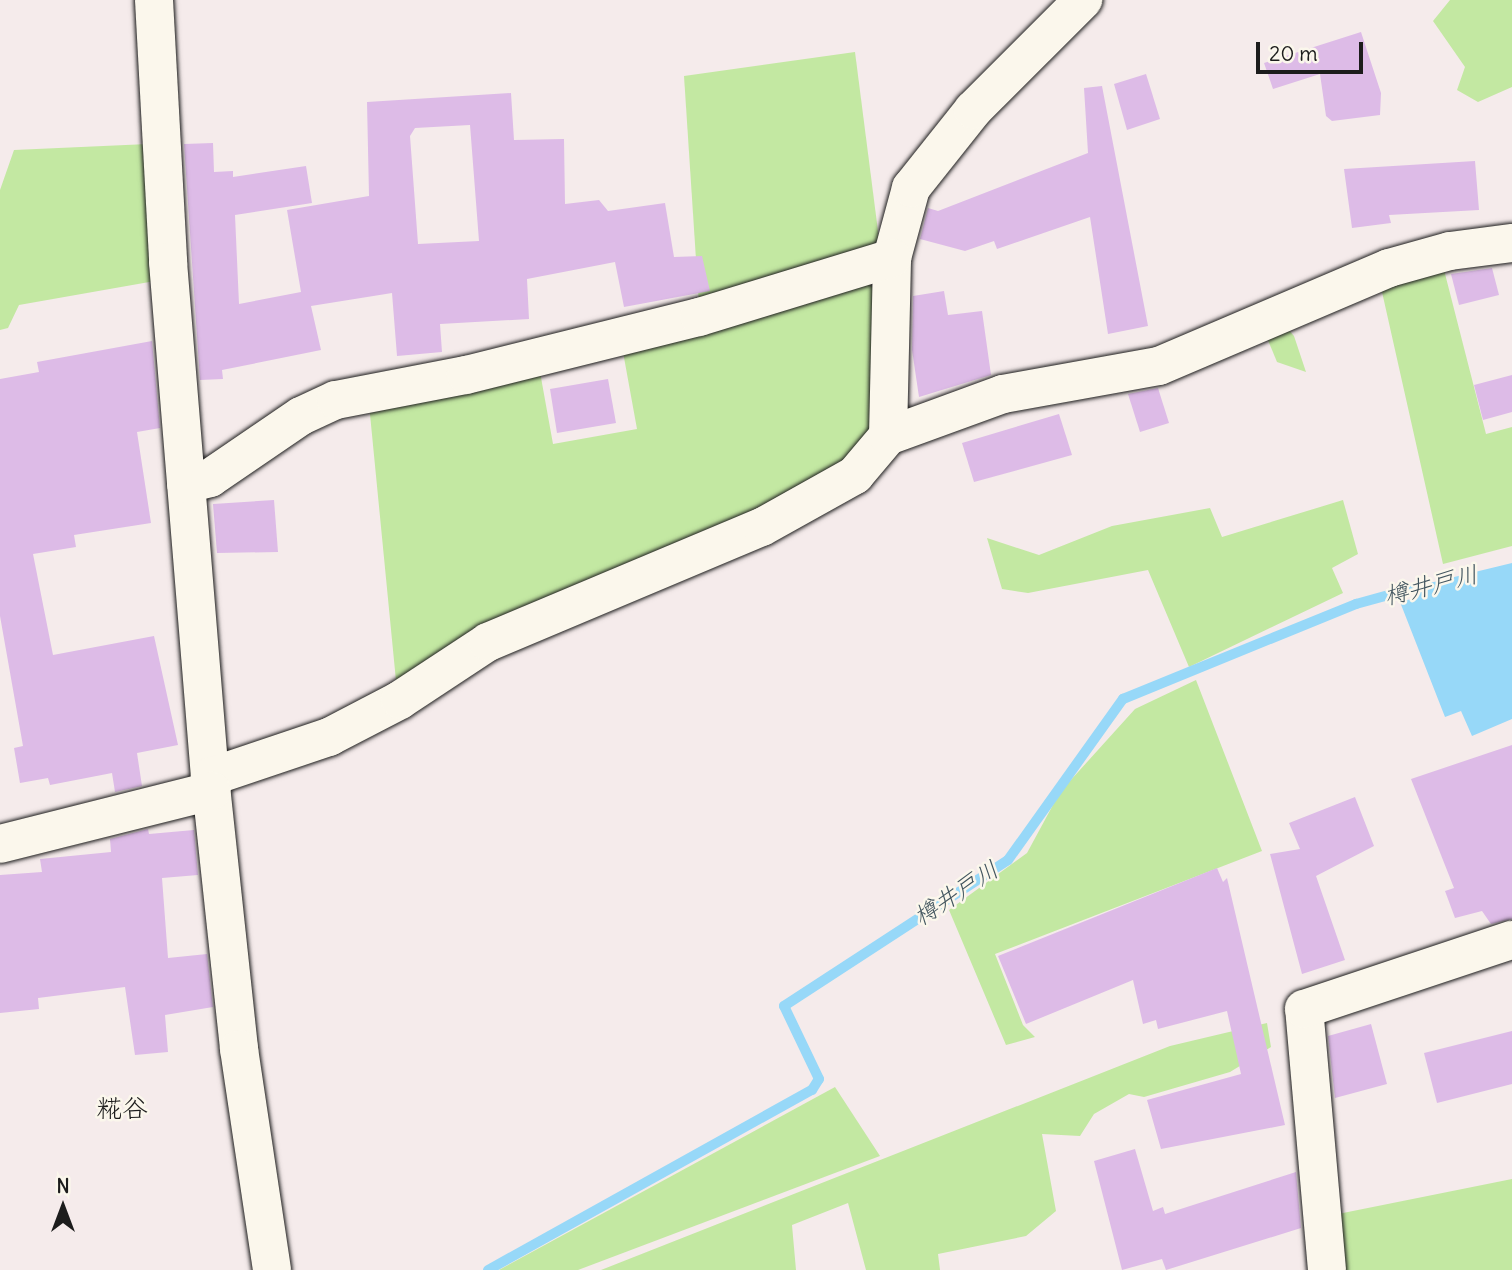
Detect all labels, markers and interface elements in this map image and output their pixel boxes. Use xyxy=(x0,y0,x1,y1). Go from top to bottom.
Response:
scale bar xyxy=(1260,28,1367,72)
text: 20 m xyxy=(1269,40,1318,67)
water label: 樽井戸川 xyxy=(1381,559,1481,611)
water label: 樽井戸川 xyxy=(908,855,1004,931)
district label: 糀谷 xyxy=(96,1092,148,1124)
north arrow xyxy=(28,1172,98,1242)
text: N xyxy=(56,1174,70,1198)

